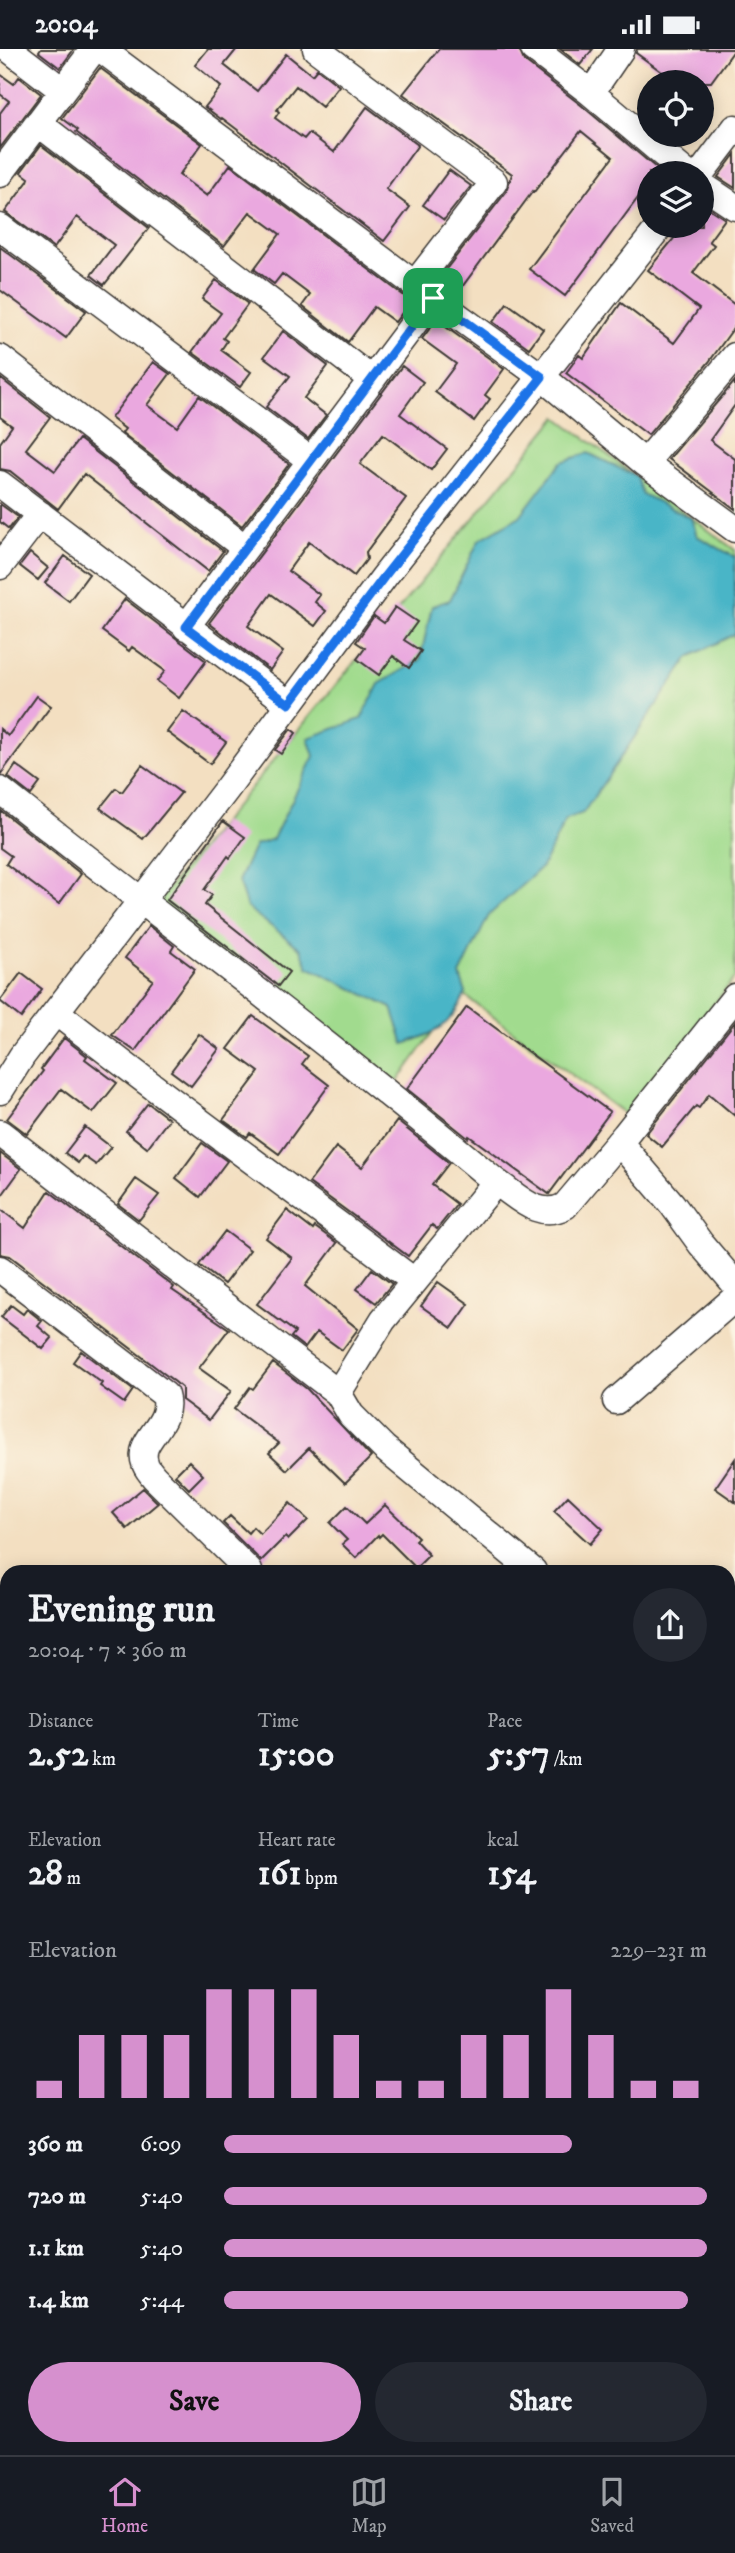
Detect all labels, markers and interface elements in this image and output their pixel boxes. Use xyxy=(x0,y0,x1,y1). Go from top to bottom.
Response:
text: 20:04 xyxy=(35,8,97,41)
map controls xyxy=(637,70,714,238)
button: locate xyxy=(637,70,714,147)
button: layers xyxy=(637,161,714,238)
pin xyxy=(403,268,463,328)
icon: arrive xyxy=(414,279,452,317)
text: Evening run xyxy=(28,1586,215,1634)
button: share xyxy=(633,1588,707,1662)
text: 20:04 · 7 × 360 m xyxy=(28,1636,187,1665)
text: Distance xyxy=(28,1710,93,1733)
text: Time xyxy=(258,1710,299,1733)
text: Pace xyxy=(487,1710,522,1733)
text: 2.52 xyxy=(28,1733,88,1777)
text: 15:00 xyxy=(258,1733,334,1777)
text: 5:57 xyxy=(487,1733,550,1777)
text: km xyxy=(88,1748,116,1771)
text: /km xyxy=(550,1748,583,1771)
text: Elevation xyxy=(28,1829,102,1852)
text: Heart rate xyxy=(258,1829,336,1852)
text: kcal xyxy=(487,1829,519,1852)
text: 28 xyxy=(28,1852,63,1896)
text: 161 xyxy=(258,1852,301,1896)
text: 154 xyxy=(487,1852,536,1896)
text: m xyxy=(63,1867,81,1890)
text: bpm xyxy=(301,1867,338,1890)
text: Elevation xyxy=(28,1936,117,1965)
text: 229–231 m xyxy=(610,1936,707,1965)
text: 360 m xyxy=(28,2130,83,2159)
text: 6:09 xyxy=(140,2130,182,2159)
text: 720 m xyxy=(28,2182,86,2211)
text: 5:40 xyxy=(140,2182,183,2211)
text: 1.1 km xyxy=(28,2234,84,2263)
text: 5:40 xyxy=(140,2234,183,2263)
text: 1.4 km xyxy=(28,2286,89,2315)
text: 5:44 xyxy=(140,2286,184,2315)
button: Save xyxy=(28,2362,361,2442)
button: Share xyxy=(375,2362,707,2442)
tab: Home xyxy=(101,2473,148,2538)
tab: Map xyxy=(350,2473,388,2538)
tab: Saved xyxy=(590,2473,634,2538)

